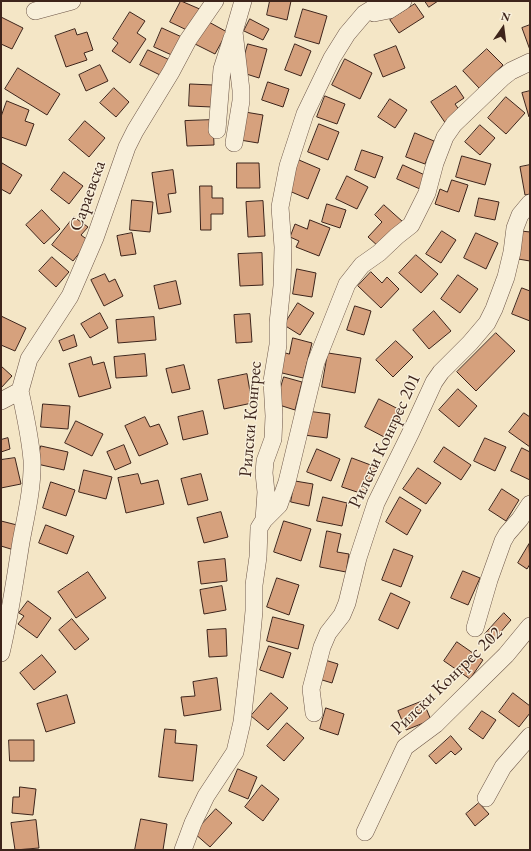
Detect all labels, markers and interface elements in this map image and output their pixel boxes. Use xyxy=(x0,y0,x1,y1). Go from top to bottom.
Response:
north arrow xyxy=(483,8,523,48)
text: N xyxy=(500,8,512,24)
street label: Сараевска xyxy=(65,158,111,234)
street label: Рилски Конгрес xyxy=(235,360,267,478)
street label: Рилски Конгрес 201 xyxy=(344,370,426,512)
street label: Рилски Конгрес 202 xyxy=(387,622,507,740)

